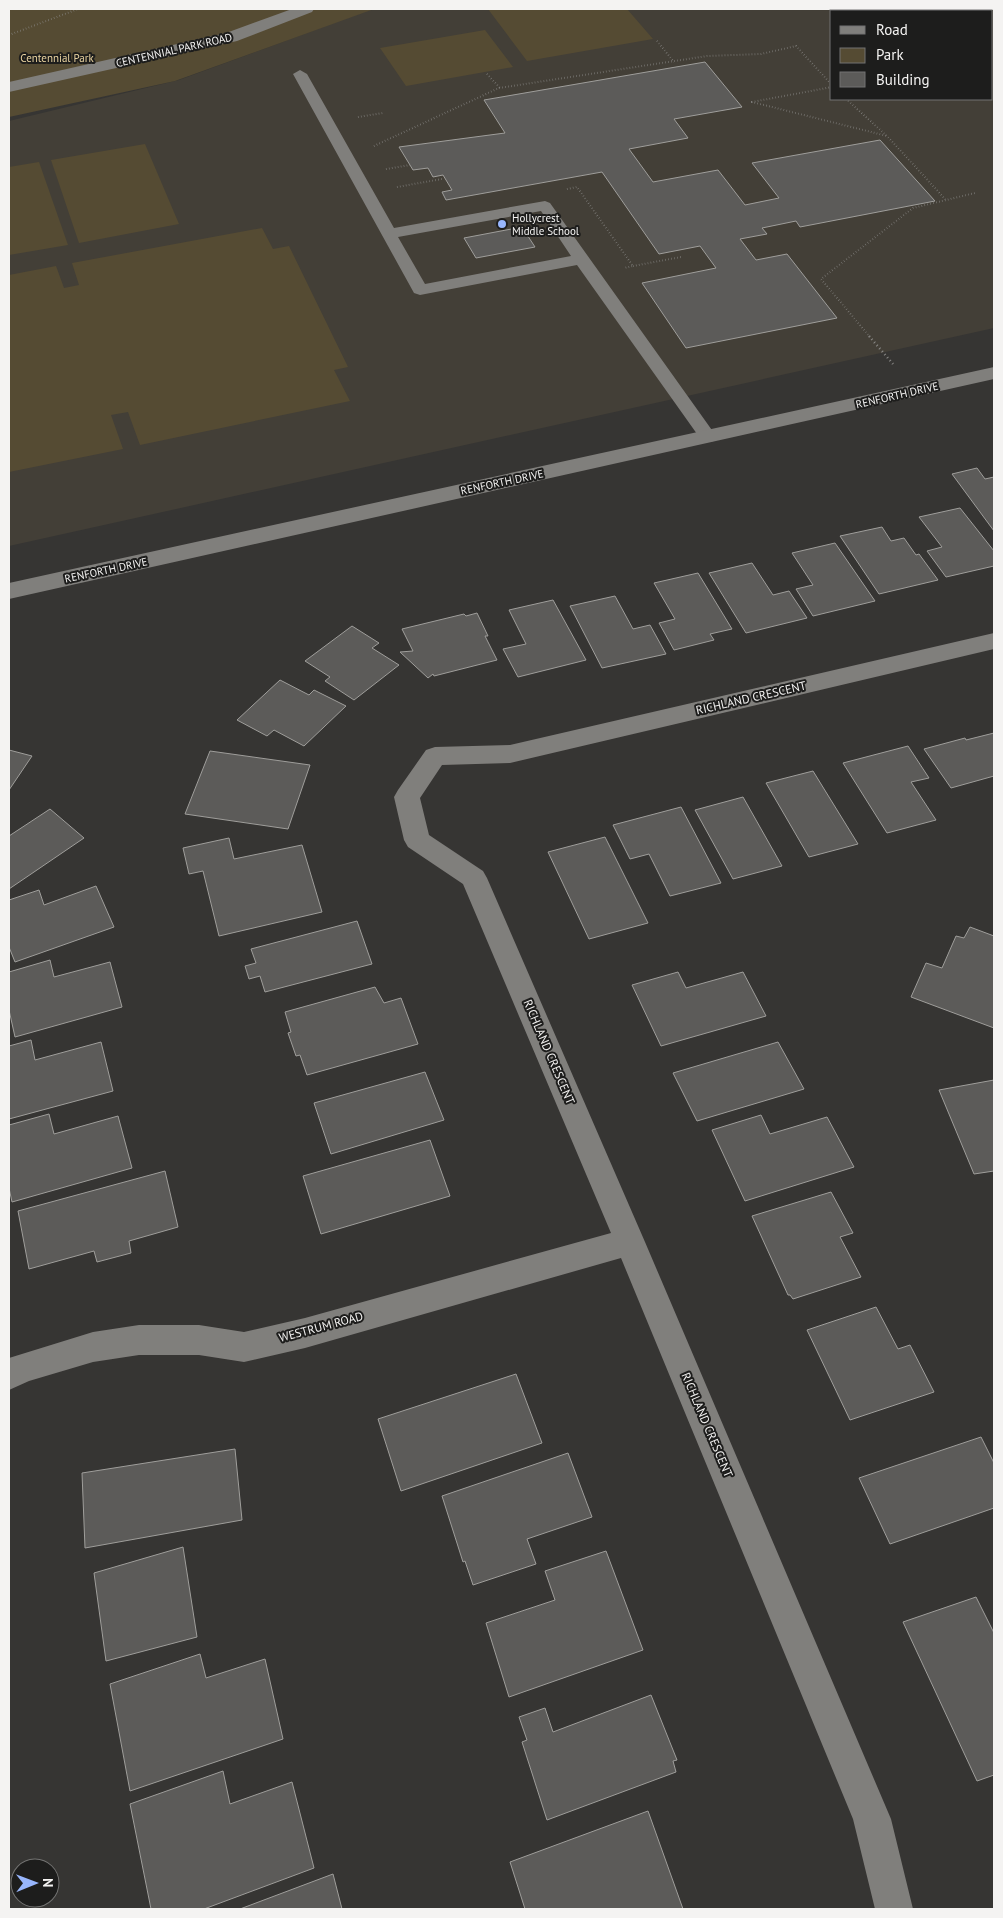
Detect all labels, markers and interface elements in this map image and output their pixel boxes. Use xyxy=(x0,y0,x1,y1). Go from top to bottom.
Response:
legend xyxy=(830,10,993,100)
text: Road xyxy=(876,20,908,39)
street label: CENTENNIAL PARK ROAD xyxy=(115,30,233,70)
text: Park xyxy=(876,45,904,64)
park label: Centennial Park xyxy=(20,51,94,65)
text: Building xyxy=(876,70,930,89)
place label: Hollycrest Middle School xyxy=(512,211,580,238)
marker: Hollycrest Middle School xyxy=(496,218,508,230)
street label: RENFORTH DRIVE xyxy=(854,379,940,411)
street label: RENFORTH DRIVE xyxy=(459,466,545,498)
street label: RENFORTH DRIVE xyxy=(63,554,149,586)
street label: RICHLAND CRESCENT xyxy=(694,677,808,718)
street label: RICHLAND CRESCENT xyxy=(521,997,579,1107)
street label: WESTRUM ROAD xyxy=(277,1308,365,1345)
street label: RICHLAND CRESCENT xyxy=(679,1370,737,1480)
north arrow xyxy=(10,1858,60,1908)
text: N xyxy=(39,1878,57,1888)

